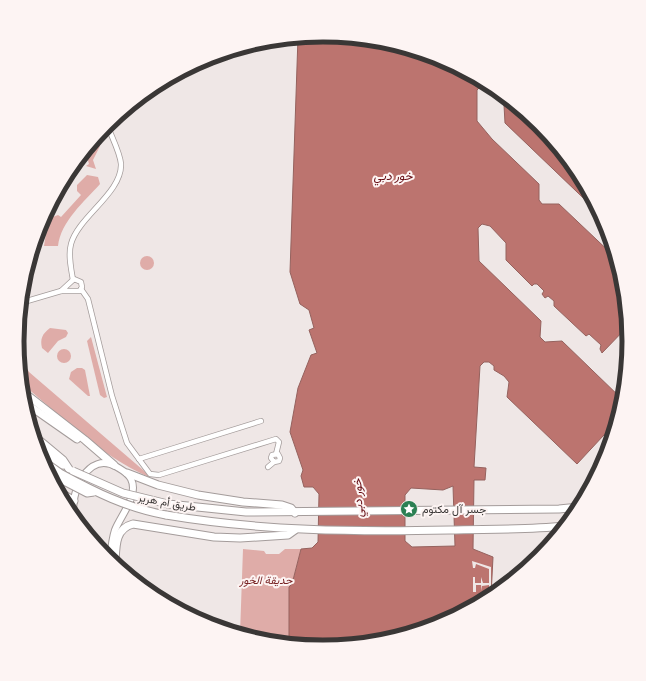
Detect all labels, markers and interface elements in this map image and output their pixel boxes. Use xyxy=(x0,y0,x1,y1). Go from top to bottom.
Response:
water label: خور دبي xyxy=(374,168,413,186)
water label: خور دبي xyxy=(349,477,369,518)
street label: طريق أم هرير xyxy=(136,490,197,515)
place icon: جسر آل مكتوم xyxy=(399,499,419,519)
place label: جسر آل مكتوم xyxy=(422,502,486,517)
park label: حديقة الخور xyxy=(239,573,293,587)

